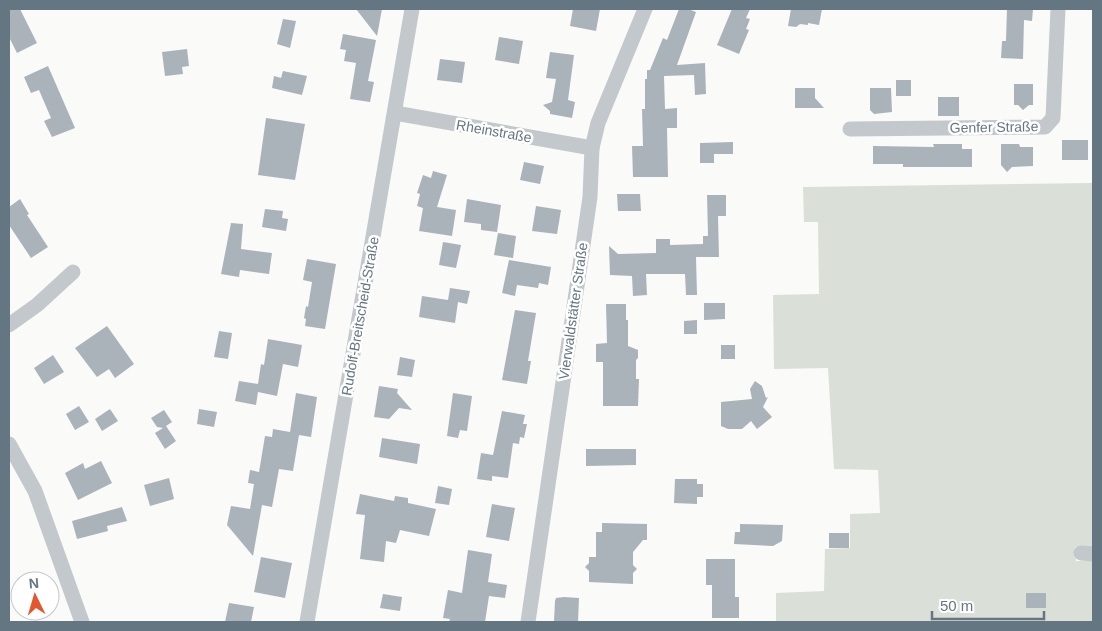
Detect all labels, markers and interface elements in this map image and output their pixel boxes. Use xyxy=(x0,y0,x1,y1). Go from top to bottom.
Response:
street label: Rheinstraße xyxy=(455,116,533,146)
street label: Genfer Straße xyxy=(950,118,1039,136)
street label: Rudolf-Breitscheid-Straße xyxy=(338,235,382,397)
street label: Vierwaldstätter Straße xyxy=(555,241,591,381)
north arrow xyxy=(10,571,60,621)
text: N xyxy=(28,575,40,591)
scale bar xyxy=(932,588,1044,620)
text: 50 m xyxy=(940,597,973,614)

